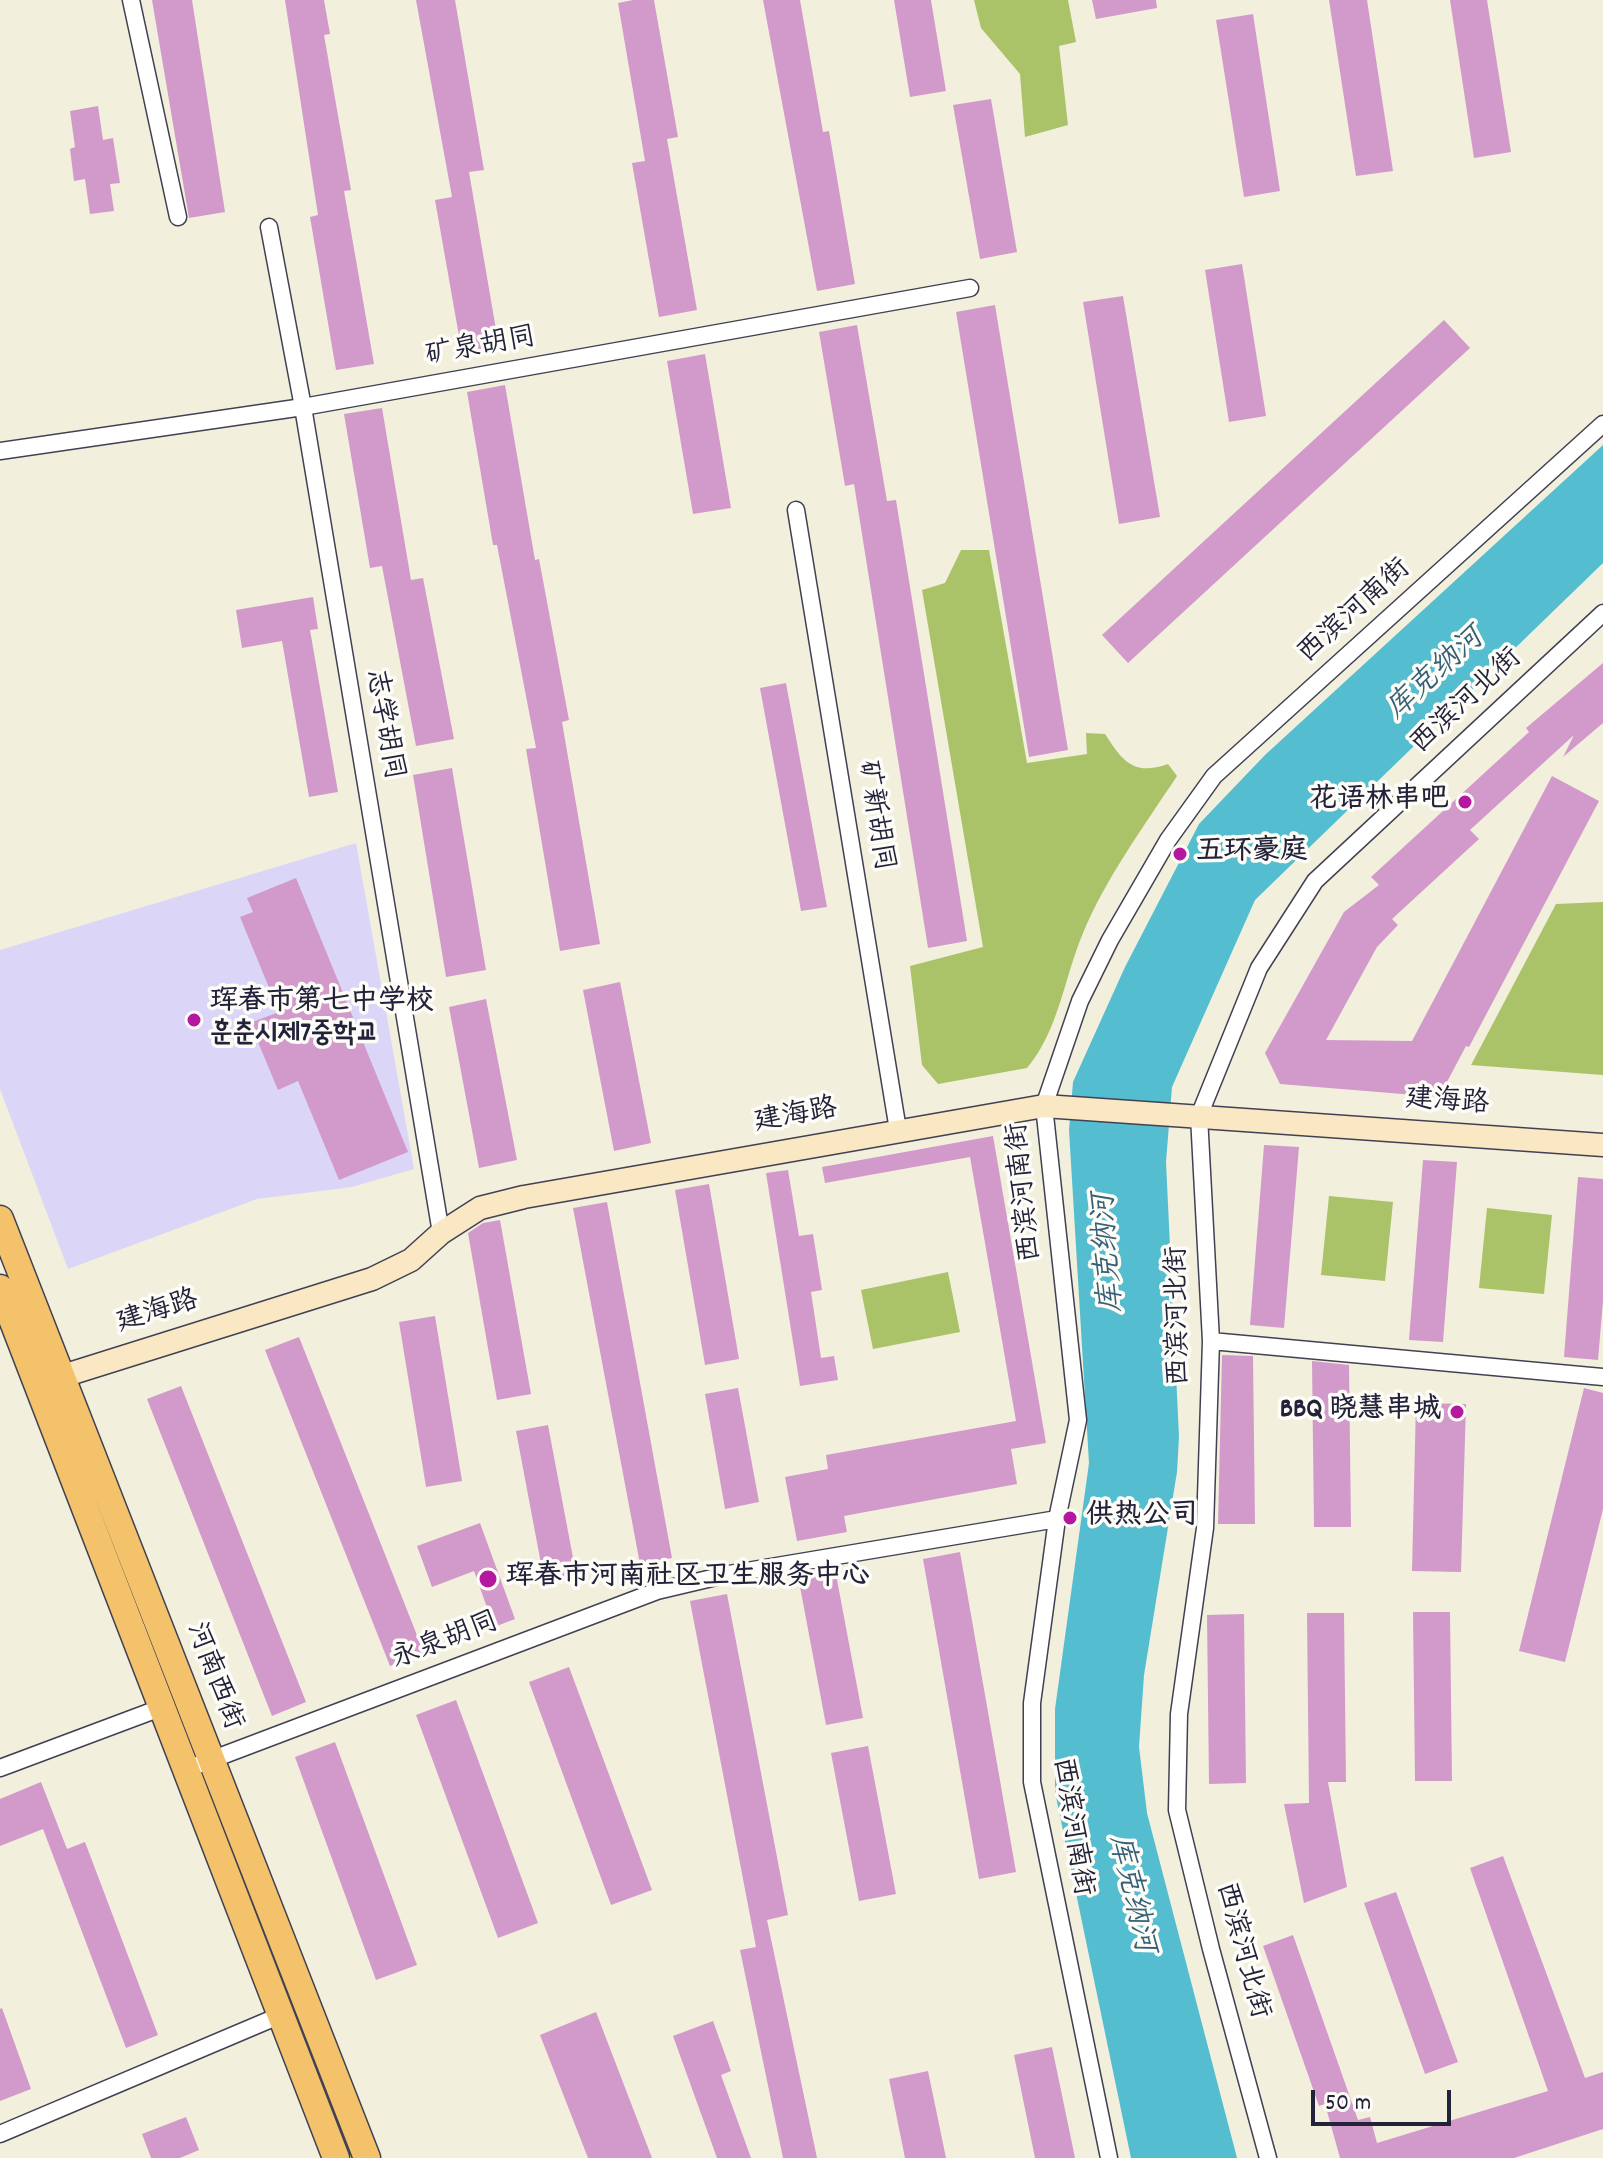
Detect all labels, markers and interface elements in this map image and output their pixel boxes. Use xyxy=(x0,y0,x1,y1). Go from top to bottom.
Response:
street label: 矿泉胡同 xyxy=(423,323,539,375)
street label: 西滨河南街 xyxy=(1293,554,1419,672)
water label: 库克纳河 xyxy=(1380,622,1494,730)
street label: 西滨河北街 xyxy=(1405,643,1531,763)
street label: 志学胡同 xyxy=(356,667,408,783)
street label: 矿新胡同 xyxy=(848,758,898,874)
place label: 花语林串吧 xyxy=(1309,785,1449,819)
marker: 花语林串吧 xyxy=(1456,793,1474,811)
place label: 五环豪庭 xyxy=(1196,837,1308,871)
marker: 五环豪庭 xyxy=(1171,845,1189,863)
place label: 珲春市第七中学校 훈춘시제7중학교 xyxy=(210,987,434,1053)
marker: 珲春市第七中学校 훈춘시제7중학교 xyxy=(185,1011,203,1029)
street label: 建海路 xyxy=(1404,1084,1490,1124)
street label: 建海路 xyxy=(752,1094,840,1142)
street label: 西滨河南街 xyxy=(1003,1121,1051,1263)
water label: 库克纳河 xyxy=(1089,1192,1133,1314)
street label: 西滨河北街 xyxy=(1163,1246,1199,1386)
street label: 建海路 xyxy=(113,1286,203,1342)
place label: BBQ 晓慧串城 xyxy=(1280,1395,1441,1429)
marker: BBQ 晓慧串城 xyxy=(1448,1403,1466,1421)
place label: 供热公司 xyxy=(1086,1501,1198,1535)
marker: 供热公司 xyxy=(1061,1509,1079,1527)
place label: 珲春市河南社区卫生服务中心 xyxy=(506,1562,870,1596)
marker: 珲春市河南社区卫生服务中心 xyxy=(477,1568,499,1590)
street label: 永泉胡同 xyxy=(388,1607,504,1679)
street label: 河南西街 xyxy=(176,1619,248,1735)
street label: 西滨河南街 xyxy=(1042,1755,1098,1899)
water label: 库克纳河 xyxy=(1098,1831,1160,1957)
street label: 西滨河北街 xyxy=(1206,1879,1274,2023)
scale bar xyxy=(1315,2074,1455,2124)
text: 50 m xyxy=(1325,2087,1371,2121)

